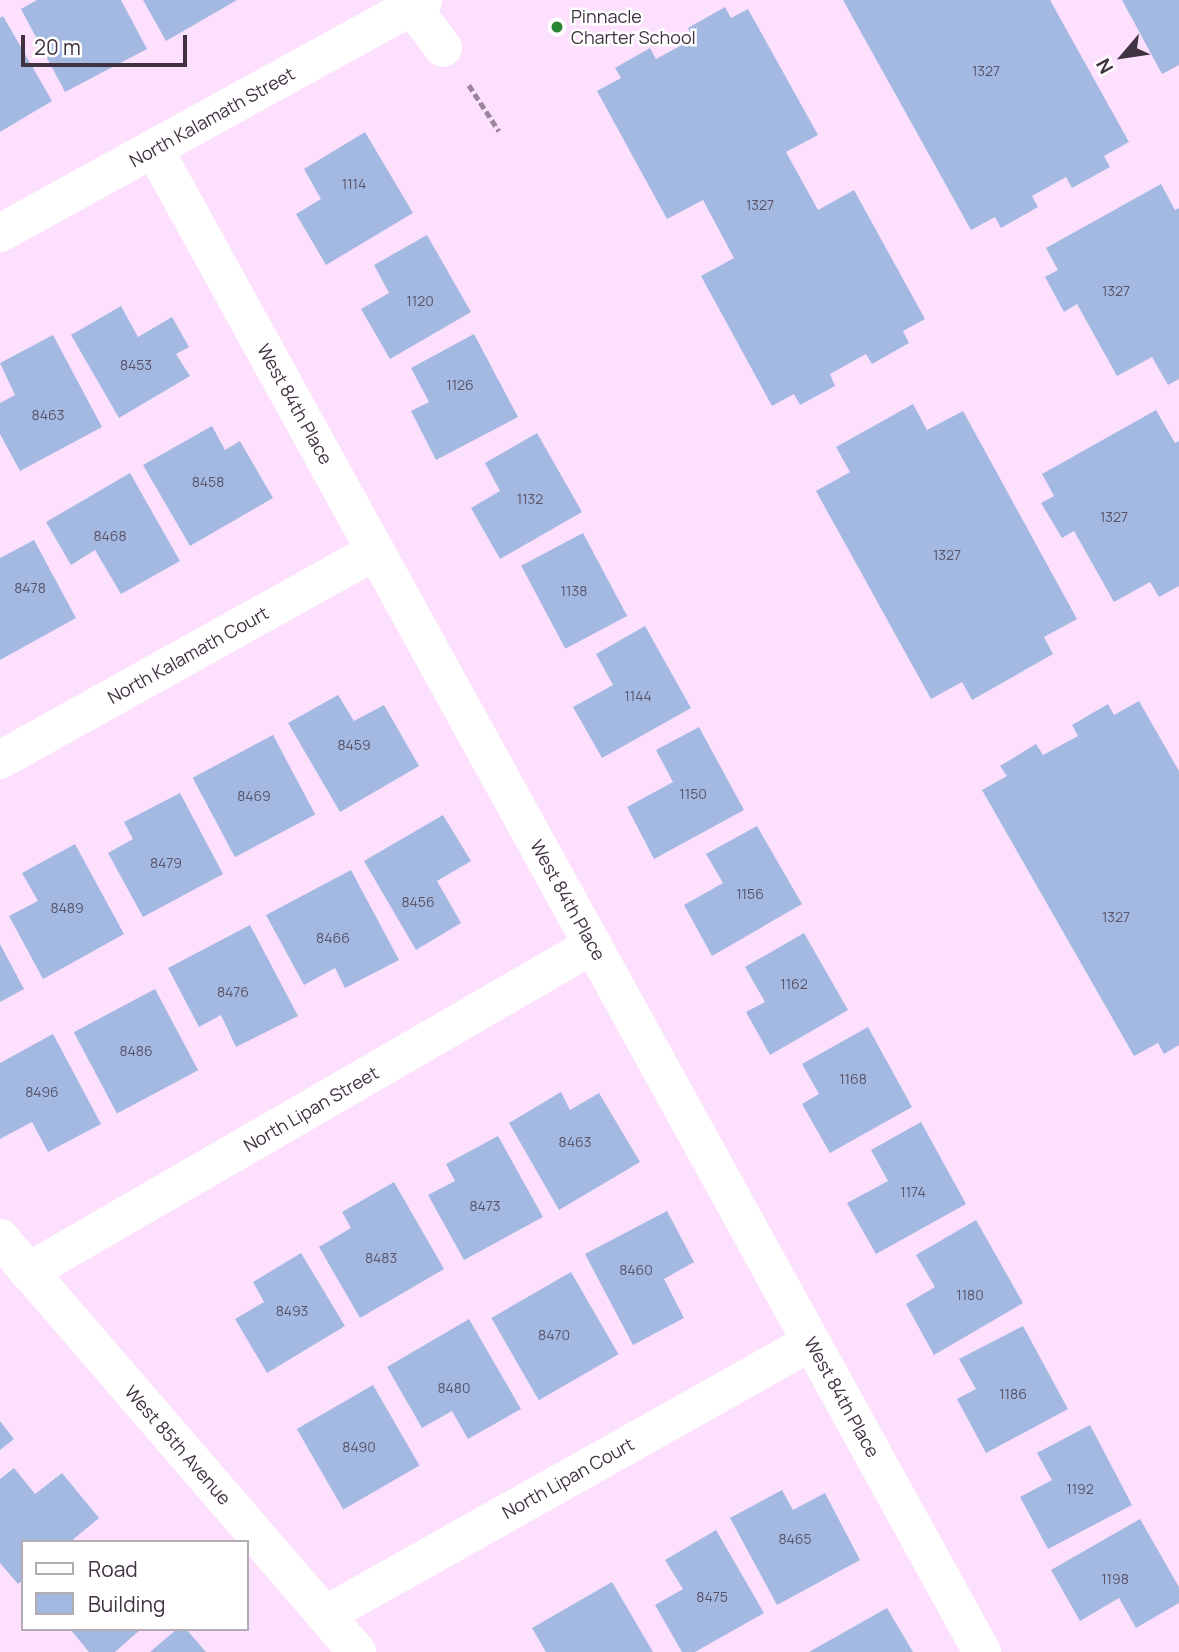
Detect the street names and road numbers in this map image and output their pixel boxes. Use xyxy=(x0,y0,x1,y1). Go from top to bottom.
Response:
street label: North Kalamath Street xyxy=(126,63,298,171)
street label: West 84th Place xyxy=(253,340,337,468)
street label: North Kalamath Court xyxy=(104,602,272,708)
street label: West 84th Place xyxy=(526,836,610,964)
street label: North Lipan Street xyxy=(240,1062,382,1156)
street label: West 84th Place xyxy=(800,1333,884,1461)
street label: West 85th Avenue xyxy=(120,1381,236,1509)
street label: North Lipan Court xyxy=(498,1433,638,1523)

